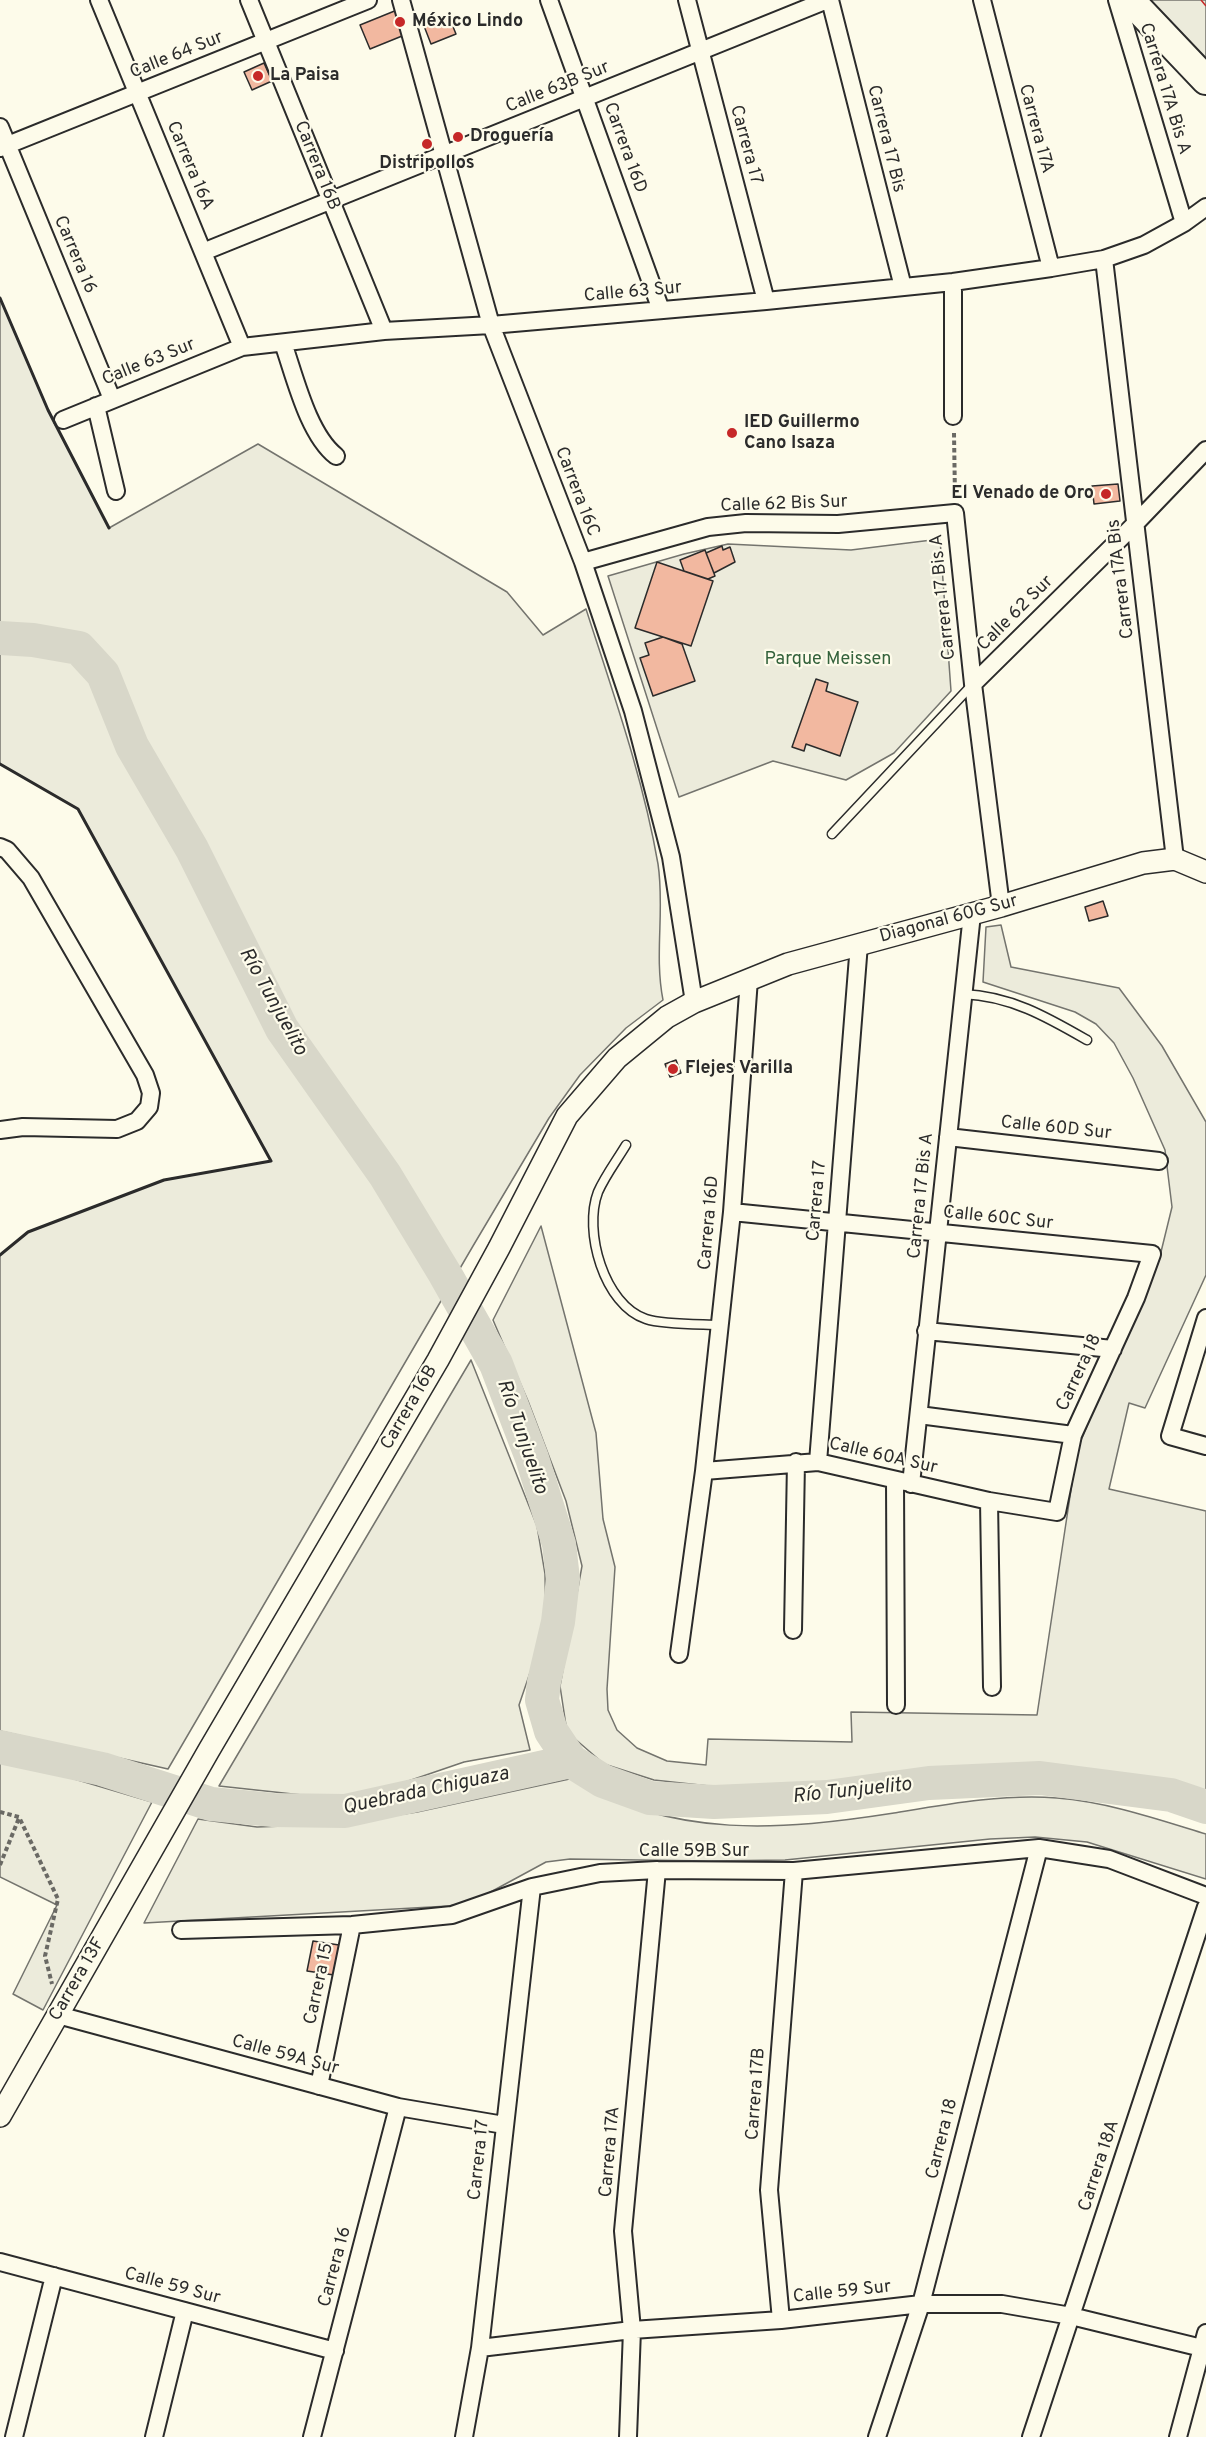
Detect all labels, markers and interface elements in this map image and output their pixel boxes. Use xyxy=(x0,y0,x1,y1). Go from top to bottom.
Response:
place label: México Lindo xyxy=(412,11,523,33)
marker: México Lindo xyxy=(393,15,407,29)
street label: Carrera 17A Bis A xyxy=(1134,20,1194,158)
street label: Calle 64 Sur xyxy=(127,28,227,84)
street label: Calle 63B Sur xyxy=(503,57,613,119)
place label: La Paisa xyxy=(270,65,340,87)
marker: La Paisa xyxy=(251,69,265,83)
street label: Carrera 17A xyxy=(1013,82,1057,176)
street label: Carrera 17 Bis xyxy=(861,83,909,195)
street label: Carrera 16D xyxy=(598,100,650,196)
street label: Carrera 17 xyxy=(724,103,766,187)
street label: Carrera 16A xyxy=(161,118,217,214)
street label: Carrera 16B xyxy=(288,118,344,214)
place label: Droguería xyxy=(470,126,554,148)
marker: Droguería xyxy=(451,130,465,144)
marker: Distripollos xyxy=(420,137,434,151)
place label: Distripollos xyxy=(379,153,475,175)
street label: Carrera 16 xyxy=(48,213,100,297)
street label: Calle 63 Sur xyxy=(583,278,683,308)
street label: Calle 63 Sur xyxy=(99,335,199,391)
place label: IED Guillermo Cano Isaza xyxy=(744,412,860,454)
marker: IED Guillermo Cano Isaza xyxy=(725,426,739,440)
street label: Carrera 16C xyxy=(549,444,603,540)
place label: El Venado de Oro xyxy=(951,483,1094,505)
marker: El Venado de Oro xyxy=(1099,487,1113,501)
street label: Calle 62 Bis Sur xyxy=(720,492,848,518)
street label: Carrera 17A Bis xyxy=(1104,518,1140,640)
street label: Carrera 17 Bis A xyxy=(927,533,961,661)
street label: Calle 62 Sur xyxy=(974,572,1058,656)
park label: Parque Meissen xyxy=(765,649,891,671)
street label: Diagonal 60G Sur xyxy=(878,891,1020,949)
water label: Río Tunjuelito xyxy=(233,944,311,1060)
place label: Flejes Varilla xyxy=(685,1058,793,1080)
marker: Flejes Varilla xyxy=(666,1062,680,1076)
street label: Calle 60D Sur xyxy=(1000,1112,1112,1146)
street label: Carrera 17 Bis A xyxy=(905,1132,939,1260)
street label: Carrera 17 xyxy=(804,1160,832,1242)
street label: Carrera 16D xyxy=(695,1175,725,1271)
street label: Calle 60C Sur xyxy=(942,1202,1054,1236)
street label: Carrera 18 xyxy=(1053,1331,1107,1415)
street label: Carrera 16B xyxy=(377,1362,443,1454)
water label: Río Tunjuelito xyxy=(490,1377,552,1497)
street label: Calle 60A Sur xyxy=(827,1434,939,1480)
water label: Quebrada Chiguaza xyxy=(341,1763,511,1821)
water label: Río Tunjuelito xyxy=(791,1774,913,1810)
street label: Calle 59B Sur xyxy=(639,1841,749,1863)
street label: Carrera 13F xyxy=(45,1935,111,2025)
street label: Carrera 15 xyxy=(301,1941,339,2027)
street label: Calle 59A Sur xyxy=(229,2031,341,2081)
street label: Carrera 17B xyxy=(743,2047,771,2141)
street label: Carrera 18 xyxy=(923,2096,963,2182)
street label: Carrera 17A xyxy=(596,2106,626,2198)
street label: Carrera 18A xyxy=(1075,2118,1125,2214)
street label: Carrera 17 xyxy=(465,2119,495,2201)
street label: Carrera 16 xyxy=(315,2224,357,2310)
street label: Calle 59 Sur xyxy=(122,2264,222,2310)
street label: Calle 59 Sur xyxy=(792,2277,892,2309)

